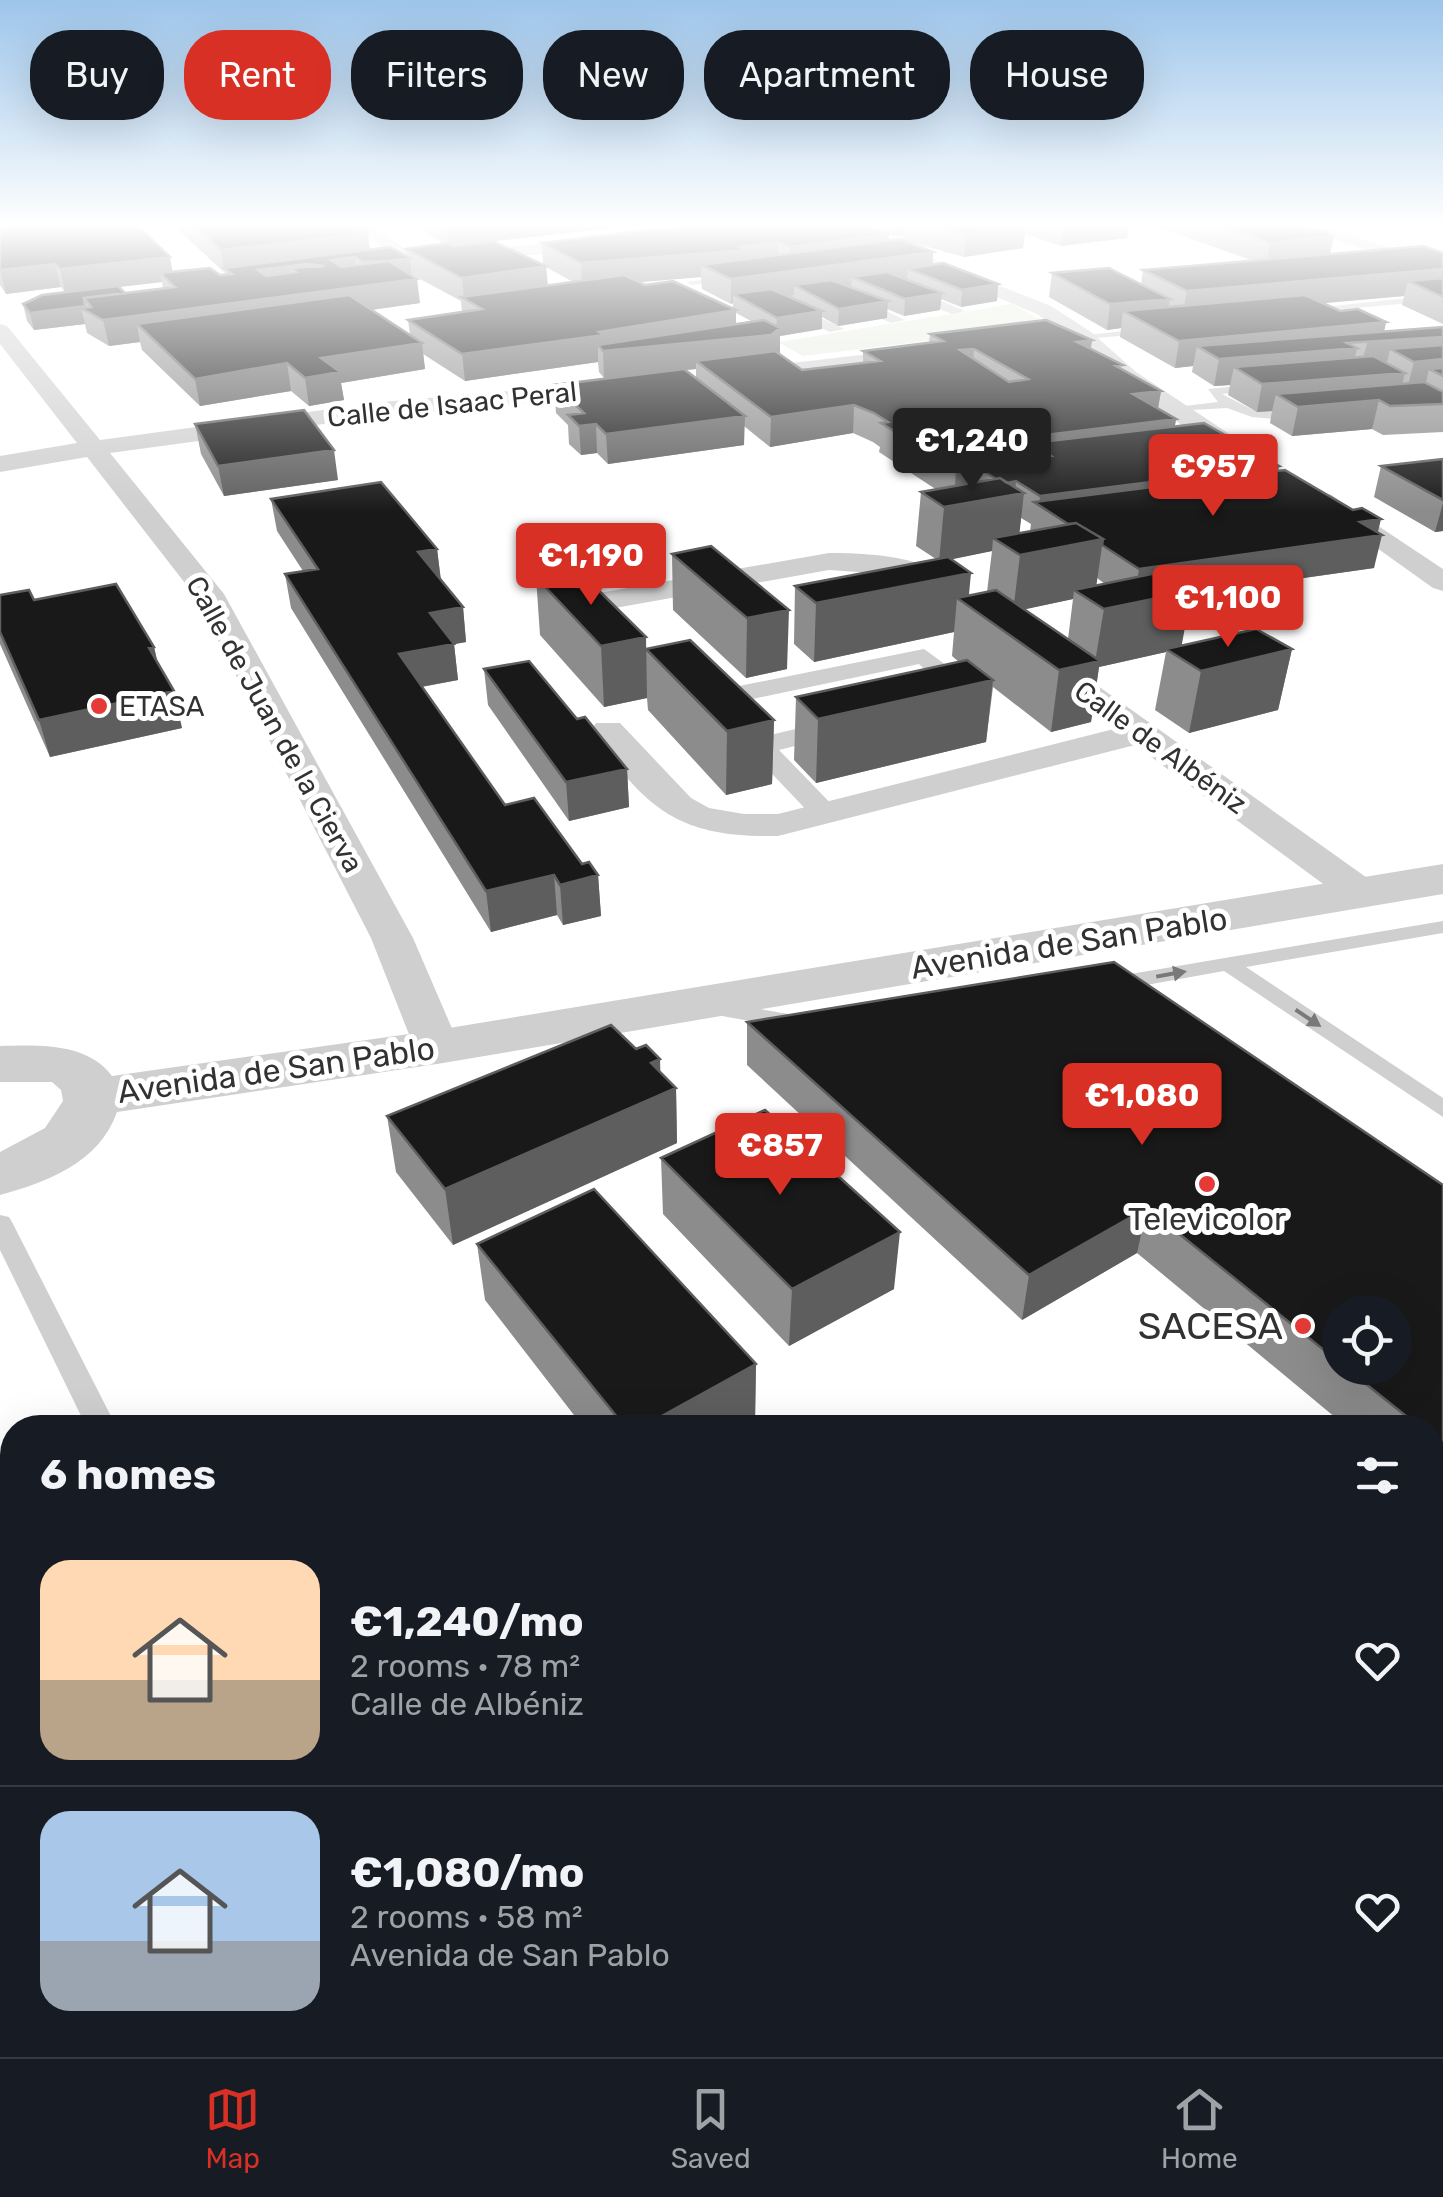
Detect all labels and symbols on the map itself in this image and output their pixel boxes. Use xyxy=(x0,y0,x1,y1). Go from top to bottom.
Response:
street label: Calle de Isaac Peral xyxy=(326,375,578,434)
pin: €1,240 xyxy=(891,408,1053,493)
pin: €957 xyxy=(1154,434,1272,519)
pin: €1,190 xyxy=(510,523,672,608)
pin: €1,100 xyxy=(1147,565,1309,650)
street label: Calle de Juan de la Cierva xyxy=(179,570,370,878)
street label: Calle de Albéniz xyxy=(1068,674,1253,821)
place label: ETASA xyxy=(119,690,205,723)
marker: ETASA xyxy=(88,695,110,717)
street label: Avenida de San Pablo xyxy=(908,899,1230,987)
one-way arrow xyxy=(1156,966,1187,981)
one-way arrow xyxy=(1295,1009,1322,1027)
street label: Avenida de San Pablo xyxy=(115,1029,437,1111)
pin: €1,080 xyxy=(1061,1063,1223,1148)
pin: €857 xyxy=(721,1113,839,1198)
marker: Televicolor xyxy=(1196,1173,1218,1195)
place label: Televicolor xyxy=(1128,1200,1286,1238)
place label: SACESA xyxy=(1138,1303,1283,1349)
marker: SACESA xyxy=(1292,1315,1314,1337)

